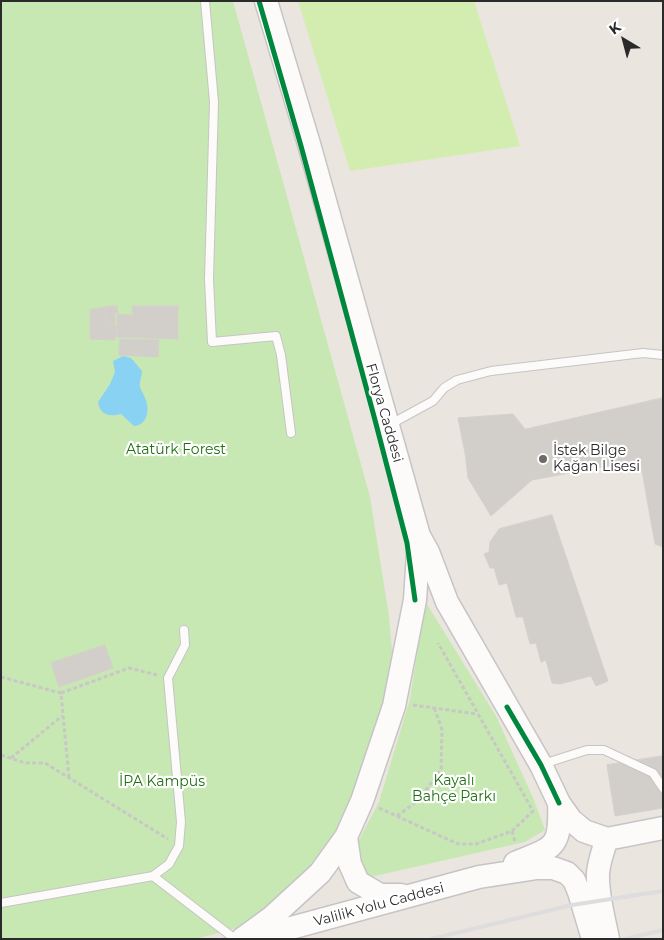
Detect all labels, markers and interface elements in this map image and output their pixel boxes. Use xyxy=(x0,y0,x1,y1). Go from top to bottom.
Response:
north arrow xyxy=(599,15,649,65)
text: K xyxy=(605,18,625,38)
street label: Florya Caddesi xyxy=(362,362,406,464)
park label: Atatürk Forest xyxy=(126,442,226,458)
place label: İstek Bilge Kağan Lisesi xyxy=(553,443,640,476)
marker: İstek Bilge Kağan Lisesi xyxy=(537,453,549,465)
park label: Kayalı Bahçe Parkı xyxy=(412,773,496,806)
park label: İPA Kampüs xyxy=(119,774,205,790)
street label: Valilik Yolu Caddesi xyxy=(312,880,446,930)

